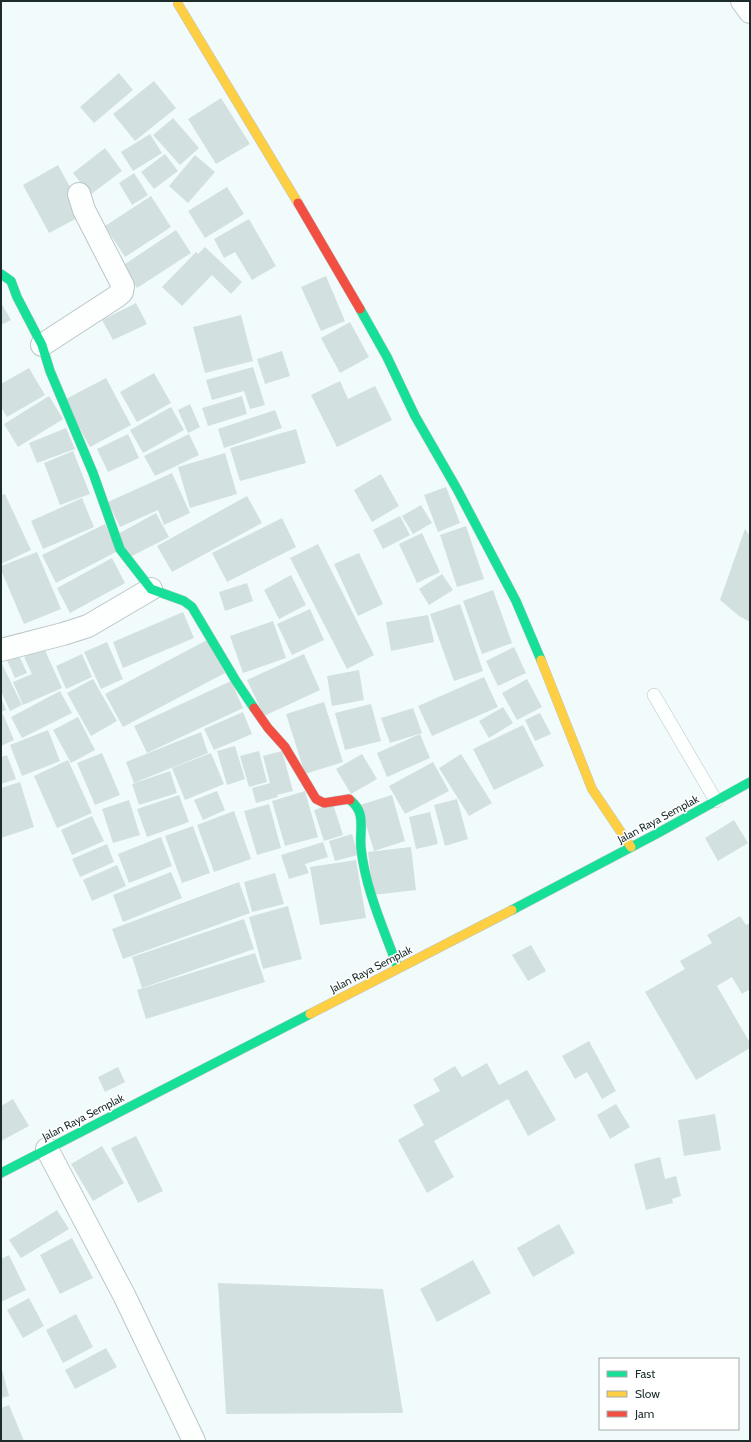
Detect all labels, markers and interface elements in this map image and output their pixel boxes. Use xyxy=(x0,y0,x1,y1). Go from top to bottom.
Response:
street label: Jalan Raya Semplak xyxy=(614,792,701,847)
street label: Jalan Raya Semplak xyxy=(327,942,414,996)
street label: Jalan Raya Semplak xyxy=(39,1090,126,1144)
legend xyxy=(599,1358,739,1430)
text: Fast xyxy=(635,1366,655,1381)
text: Slow xyxy=(635,1386,660,1401)
text: Jam xyxy=(634,1406,654,1421)

